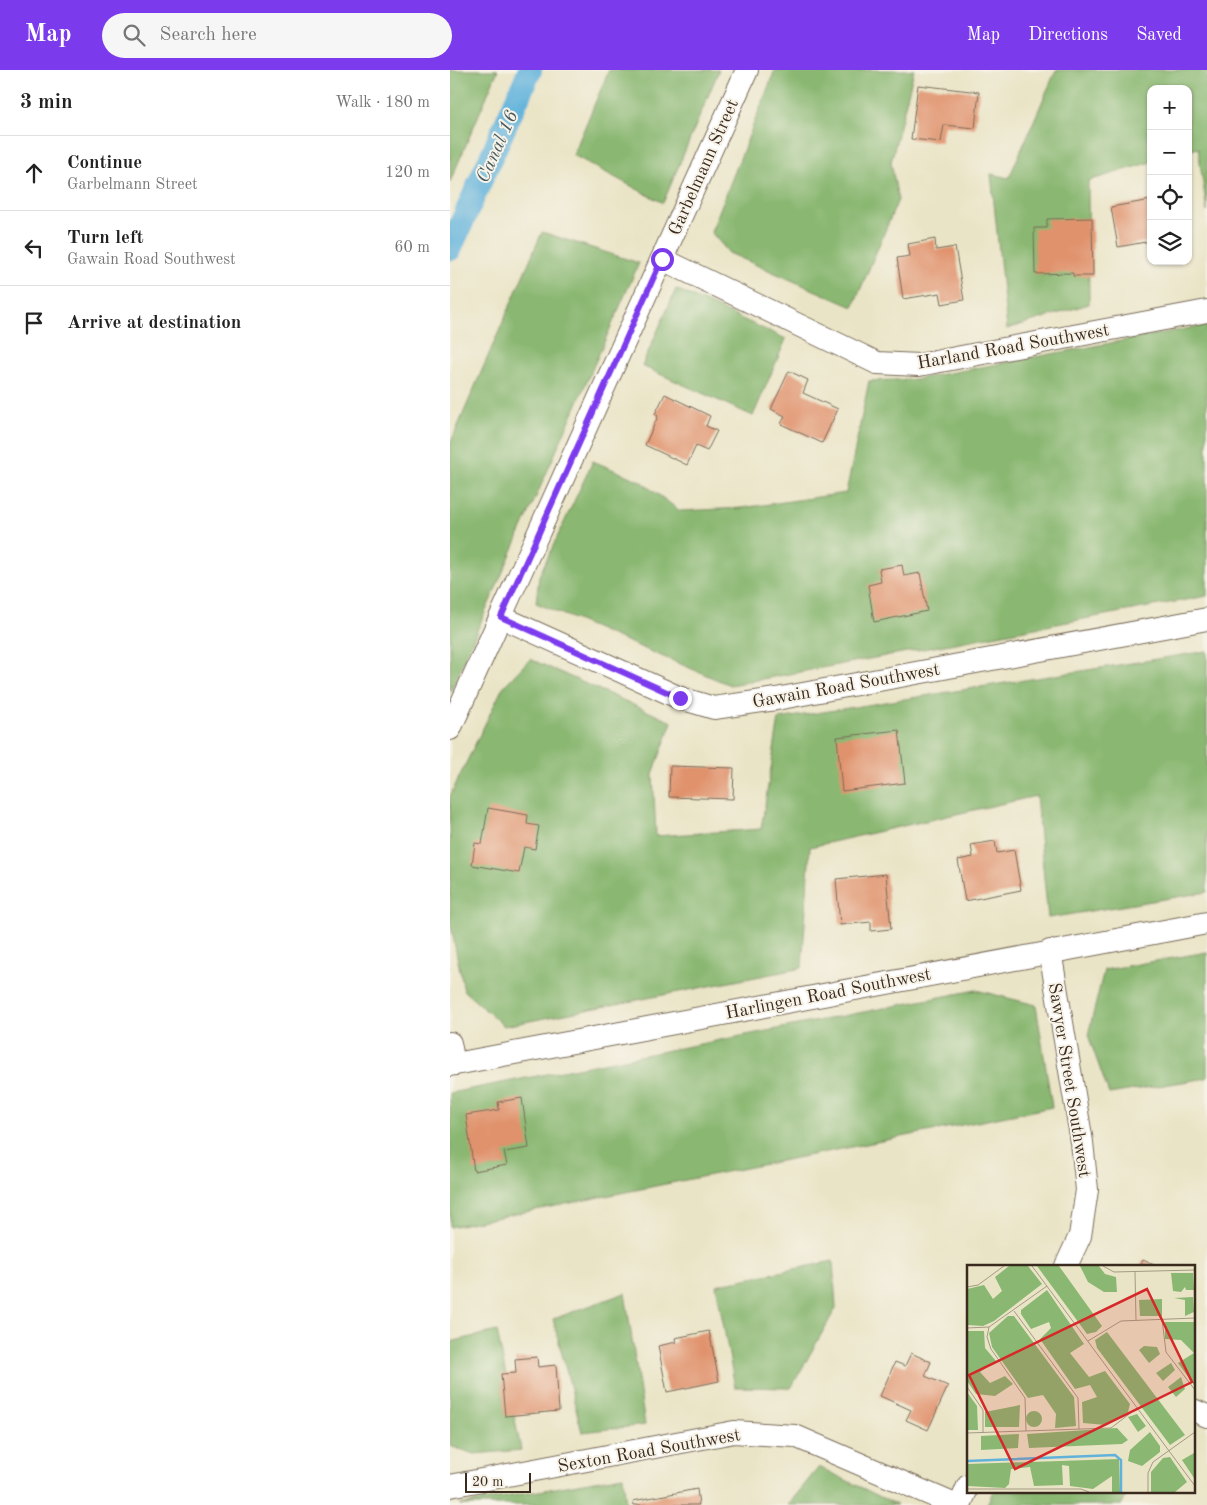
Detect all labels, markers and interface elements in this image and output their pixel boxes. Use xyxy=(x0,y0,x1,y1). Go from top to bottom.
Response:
search box xyxy=(102,13,452,58)
icon: search xyxy=(120,21,148,49)
text: Map xyxy=(25,23,72,47)
text: Search here xyxy=(160,26,257,45)
text: Map xyxy=(967,26,1000,44)
text: Directions xyxy=(1028,26,1108,44)
text: Saved xyxy=(1136,26,1182,44)
map controls xyxy=(1147,85,1192,265)
button: + xyxy=(1147,85,1192,130)
text: 3 min xyxy=(20,92,73,113)
text: Walk · 180 m xyxy=(335,95,430,111)
street label: Garbelmann Street xyxy=(666,97,742,238)
water label: Canal 16 xyxy=(474,108,523,186)
button: − xyxy=(1147,130,1192,175)
text: Continue xyxy=(67,154,142,173)
icon: ahead xyxy=(20,159,48,187)
text: 120 m xyxy=(385,165,430,181)
button: locate xyxy=(1147,175,1192,220)
text: Garbelmann Street xyxy=(67,177,198,193)
button: layers xyxy=(1147,220,1192,265)
text: Turn left xyxy=(67,229,144,248)
icon: left xyxy=(20,234,48,262)
text: 60 m xyxy=(394,240,430,256)
route start xyxy=(651,248,674,271)
text: Gawain Road Southwest xyxy=(67,252,236,268)
icon: arrive xyxy=(20,309,48,337)
text: Arrive at destination xyxy=(67,314,241,333)
street label: Harland Road Southwest xyxy=(916,321,1111,373)
street label: Gawain Road Southwest xyxy=(751,661,941,711)
route end xyxy=(669,687,692,710)
street label: Harlingen Road Southwest xyxy=(724,965,933,1023)
street label: Sawyer Street Southwest xyxy=(1045,981,1093,1179)
inset map xyxy=(967,1265,1194,1492)
street label: Sexton Road Southwest xyxy=(556,1426,742,1476)
scale bar xyxy=(465,1470,531,1493)
text: 20 m xyxy=(472,1475,503,1489)

